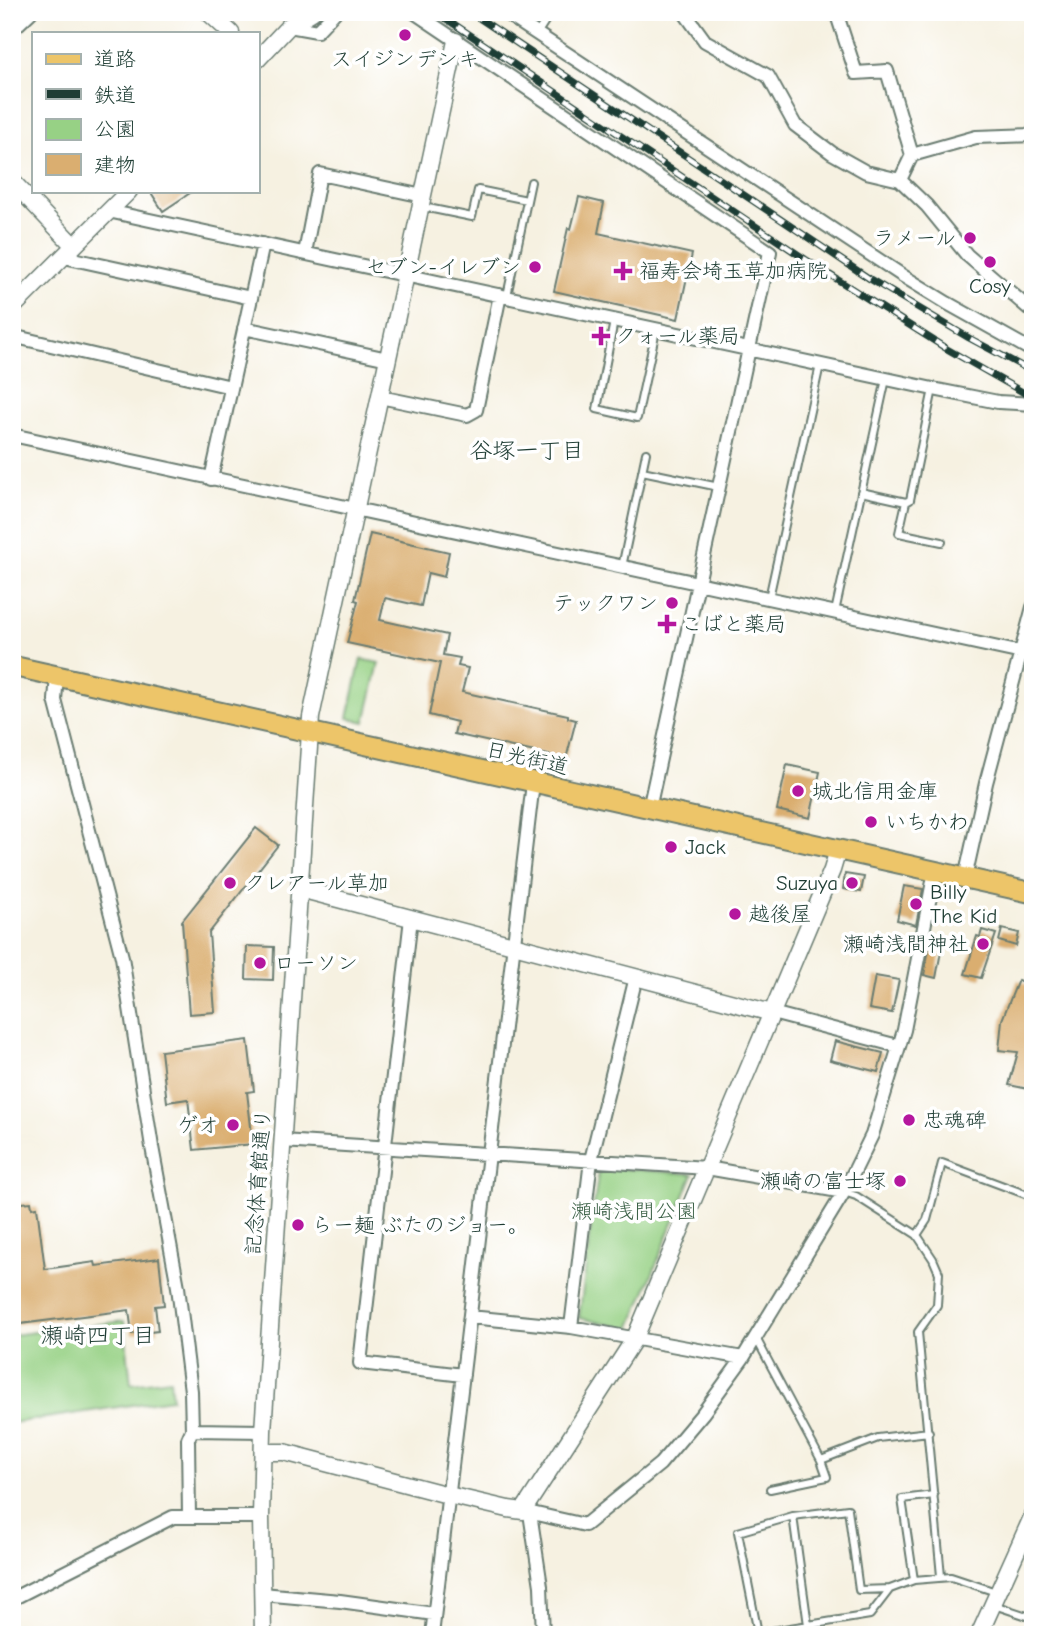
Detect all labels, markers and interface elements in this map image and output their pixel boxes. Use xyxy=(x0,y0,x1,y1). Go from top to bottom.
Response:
marker: スイジンデンキ xyxy=(397,27,413,43)
legend xyxy=(32,32,259,192)
text: 道路 xyxy=(94,47,136,71)
place label: スイジンデンキ xyxy=(331,47,479,71)
text: 鉄道 xyxy=(94,83,136,107)
text: 公園 xyxy=(94,117,136,141)
text: 建物 xyxy=(94,153,136,177)
place label: ラメール xyxy=(873,226,956,250)
marker: ラメール xyxy=(962,230,978,246)
marker: Cosy xyxy=(982,254,998,270)
place label: セブン-イレブン xyxy=(366,255,521,279)
marker: セブン-イレブン xyxy=(527,259,543,275)
place label: 福寿会埼玉草加病院 xyxy=(639,259,828,283)
marker: 福寿会埼玉草加病院 xyxy=(613,261,633,281)
place label: Cosy xyxy=(969,274,1012,298)
place label: クォール薬局 xyxy=(615,324,740,348)
marker: クォール薬局 xyxy=(593,328,609,344)
district label: 谷塚一丁目 xyxy=(470,437,585,464)
place label: テックワン xyxy=(553,591,658,615)
marker: テックワン xyxy=(664,595,680,611)
place label: こばと薬局 xyxy=(681,612,786,636)
marker: こばと薬局 xyxy=(659,616,675,632)
street label: 日光街道 xyxy=(483,737,571,779)
place label: 城北信用金庫 xyxy=(812,779,938,803)
marker: 城北信用金庫 xyxy=(790,783,806,799)
place label: いちかわ xyxy=(885,810,969,834)
marker: いちかわ xyxy=(863,814,879,830)
place label: Jack xyxy=(685,835,726,859)
marker: Jack xyxy=(663,839,679,855)
place label: クレアール草加 xyxy=(244,871,389,895)
place label: Suzuya xyxy=(776,871,838,895)
marker: クレアール草加 xyxy=(222,875,238,891)
marker: Suzuya xyxy=(844,875,860,891)
place label: Billy The Kid xyxy=(930,880,997,928)
marker: Billy The Kid xyxy=(908,896,924,912)
place label: 越後屋 xyxy=(749,902,812,926)
marker: 越後屋 xyxy=(727,906,743,922)
place label: 瀬崎浅間神社 xyxy=(843,932,969,956)
marker: 瀬崎浅間神社 xyxy=(975,936,991,952)
place label: ローソン xyxy=(274,951,358,975)
marker: ローソン xyxy=(252,955,268,971)
street label: 記念体育館通り xyxy=(241,1108,275,1256)
place label: 忠魂碑 xyxy=(923,1108,986,1132)
marker: 忠魂碑 xyxy=(901,1112,917,1128)
place label: ゲオ xyxy=(177,1113,219,1137)
marker: ゲオ xyxy=(225,1117,241,1133)
place label: 瀬崎の富士塚 xyxy=(760,1169,886,1193)
marker: 瀬崎の富士塚 xyxy=(892,1173,908,1189)
park label: 瀬崎浅間公園 xyxy=(571,1199,697,1223)
place label: らー麺 ぶたのジョー。 xyxy=(312,1213,528,1237)
marker: らー麺 ぶたのジョー。 xyxy=(290,1217,306,1233)
district label: 瀬崎四丁目 xyxy=(41,1322,156,1349)

